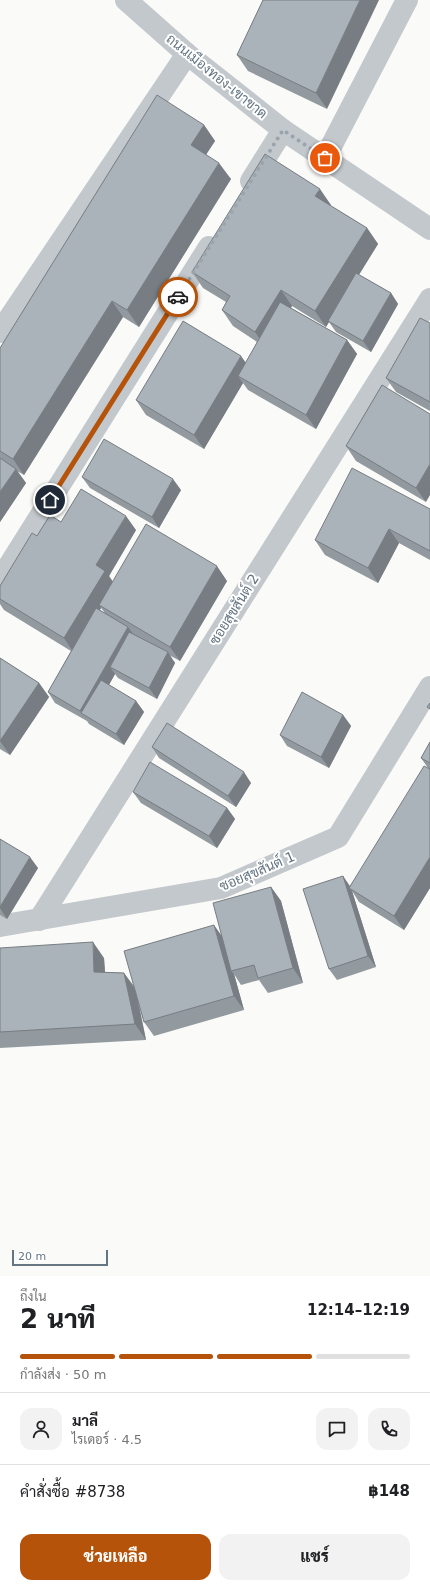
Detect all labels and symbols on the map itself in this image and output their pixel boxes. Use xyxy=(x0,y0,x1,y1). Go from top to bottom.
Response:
street label: ถนนเมืองทอง-เขาขาด xyxy=(163,30,271,122)
pin xyxy=(308,141,342,175)
courier xyxy=(158,277,198,317)
pin xyxy=(33,483,67,517)
street label: ซอยสุขสันต์ 2 xyxy=(205,570,264,648)
street label: ซอยสุขสันต์ 1 xyxy=(217,847,298,896)
scale bar xyxy=(12,1248,108,1267)

